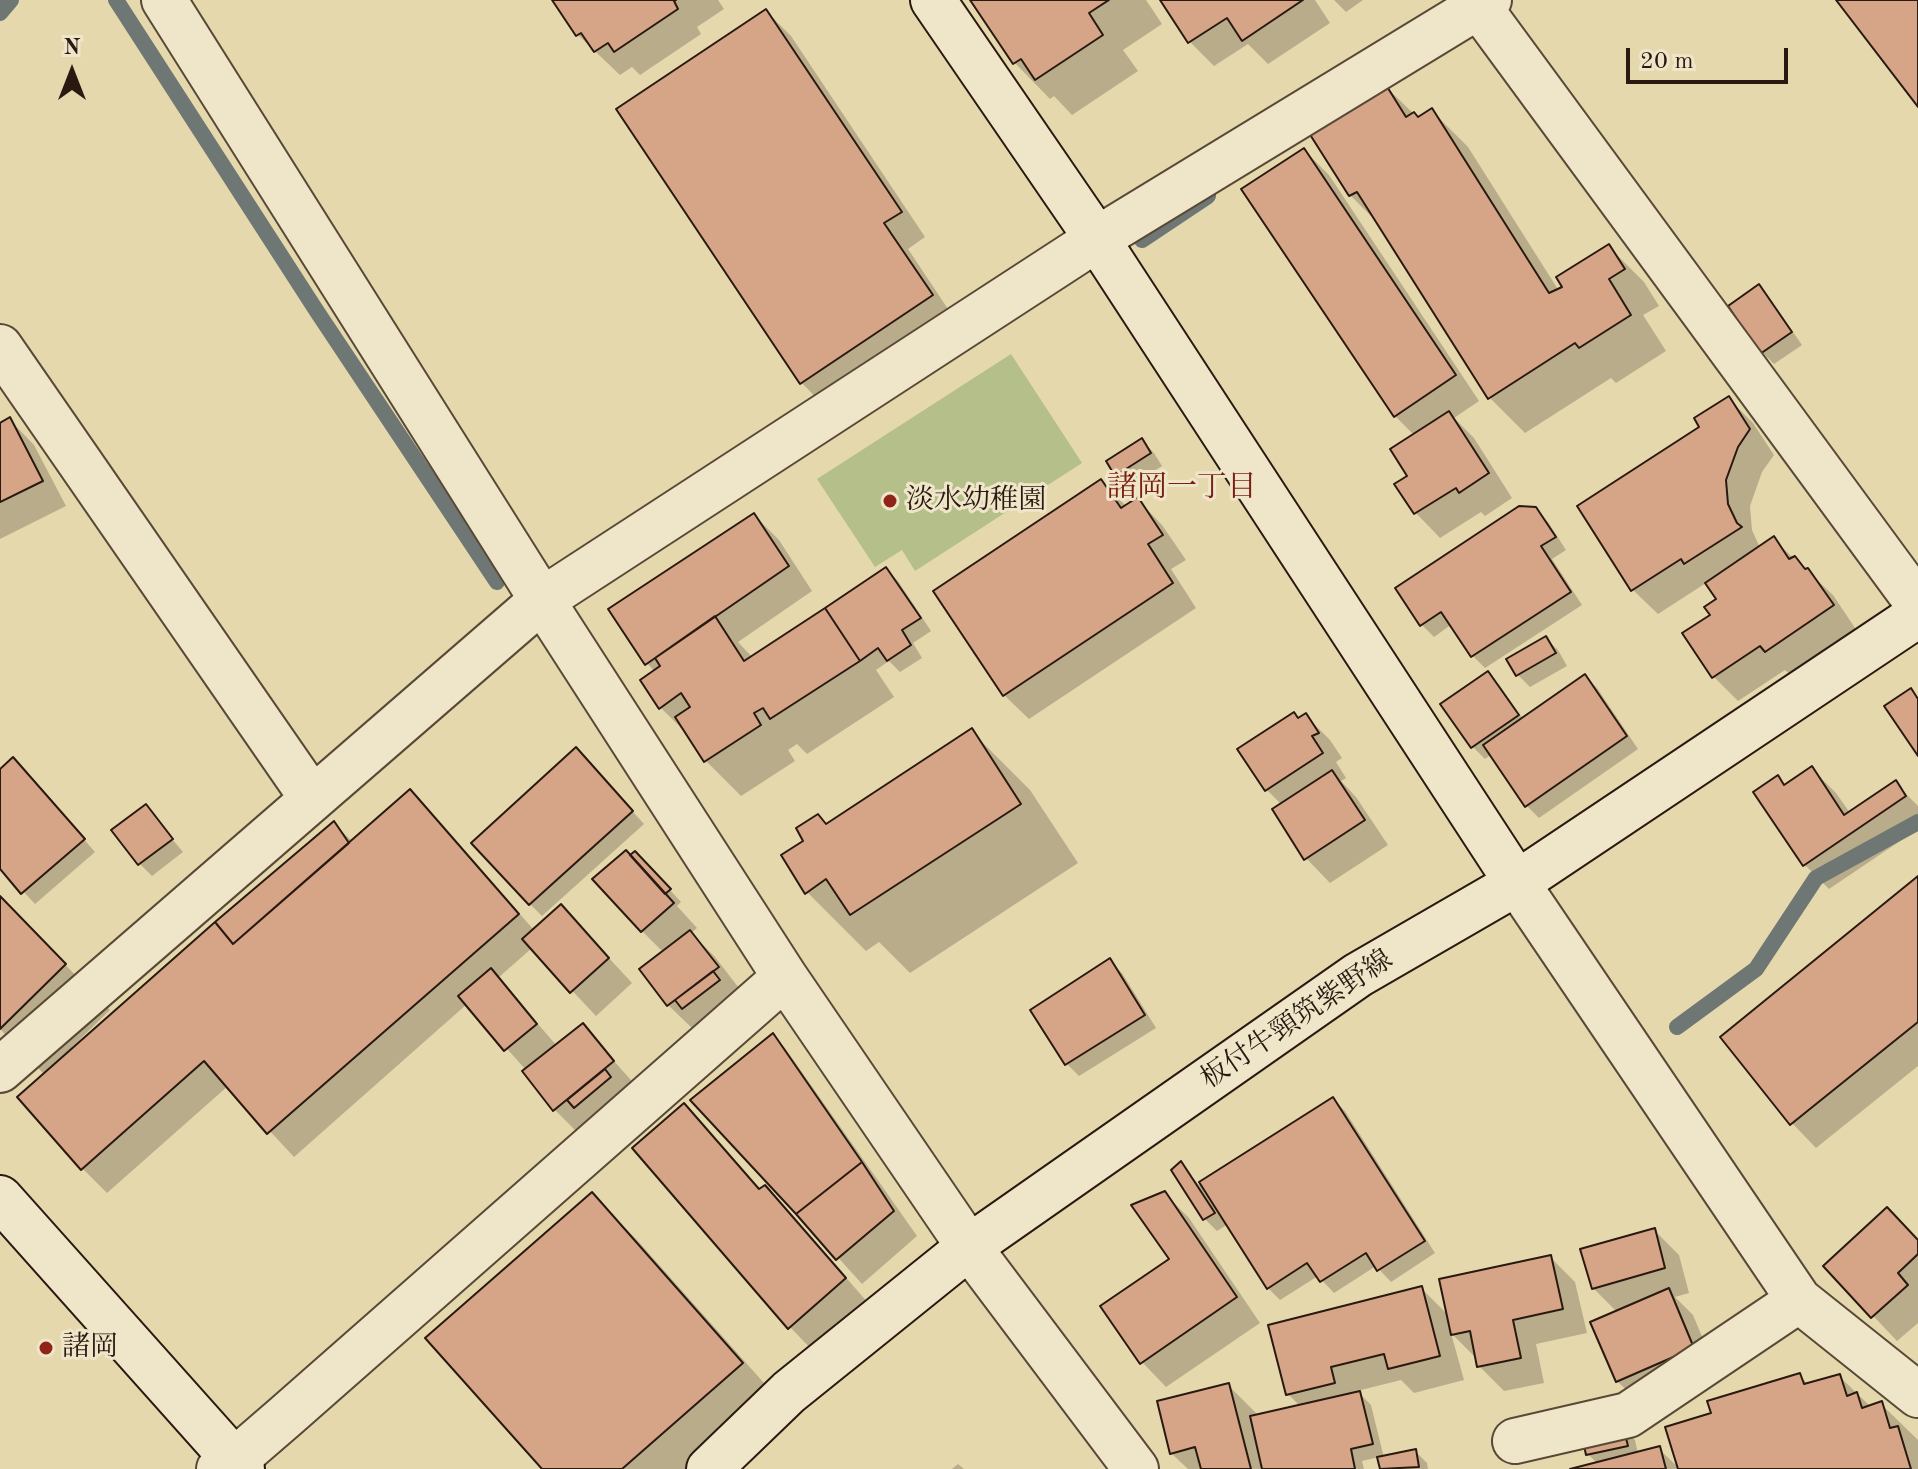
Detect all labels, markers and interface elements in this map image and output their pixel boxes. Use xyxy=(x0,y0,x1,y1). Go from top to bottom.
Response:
north arrow xyxy=(32,32,112,112)
scale bar xyxy=(1630,32,1792,82)
text: N xyxy=(64,37,80,59)
text: 20 m xyxy=(1640,50,1694,74)
district label: 諸岡一丁目 xyxy=(1107,470,1257,506)
place label: 淡水幼稚園 xyxy=(906,484,1046,518)
marker: 淡水幼稚園 xyxy=(881,492,899,510)
street label: 板付牛頸筑紫野線 xyxy=(1195,943,1399,1097)
place label: 諸岡 xyxy=(62,1331,118,1365)
marker: 諸岡 xyxy=(37,1339,55,1357)

